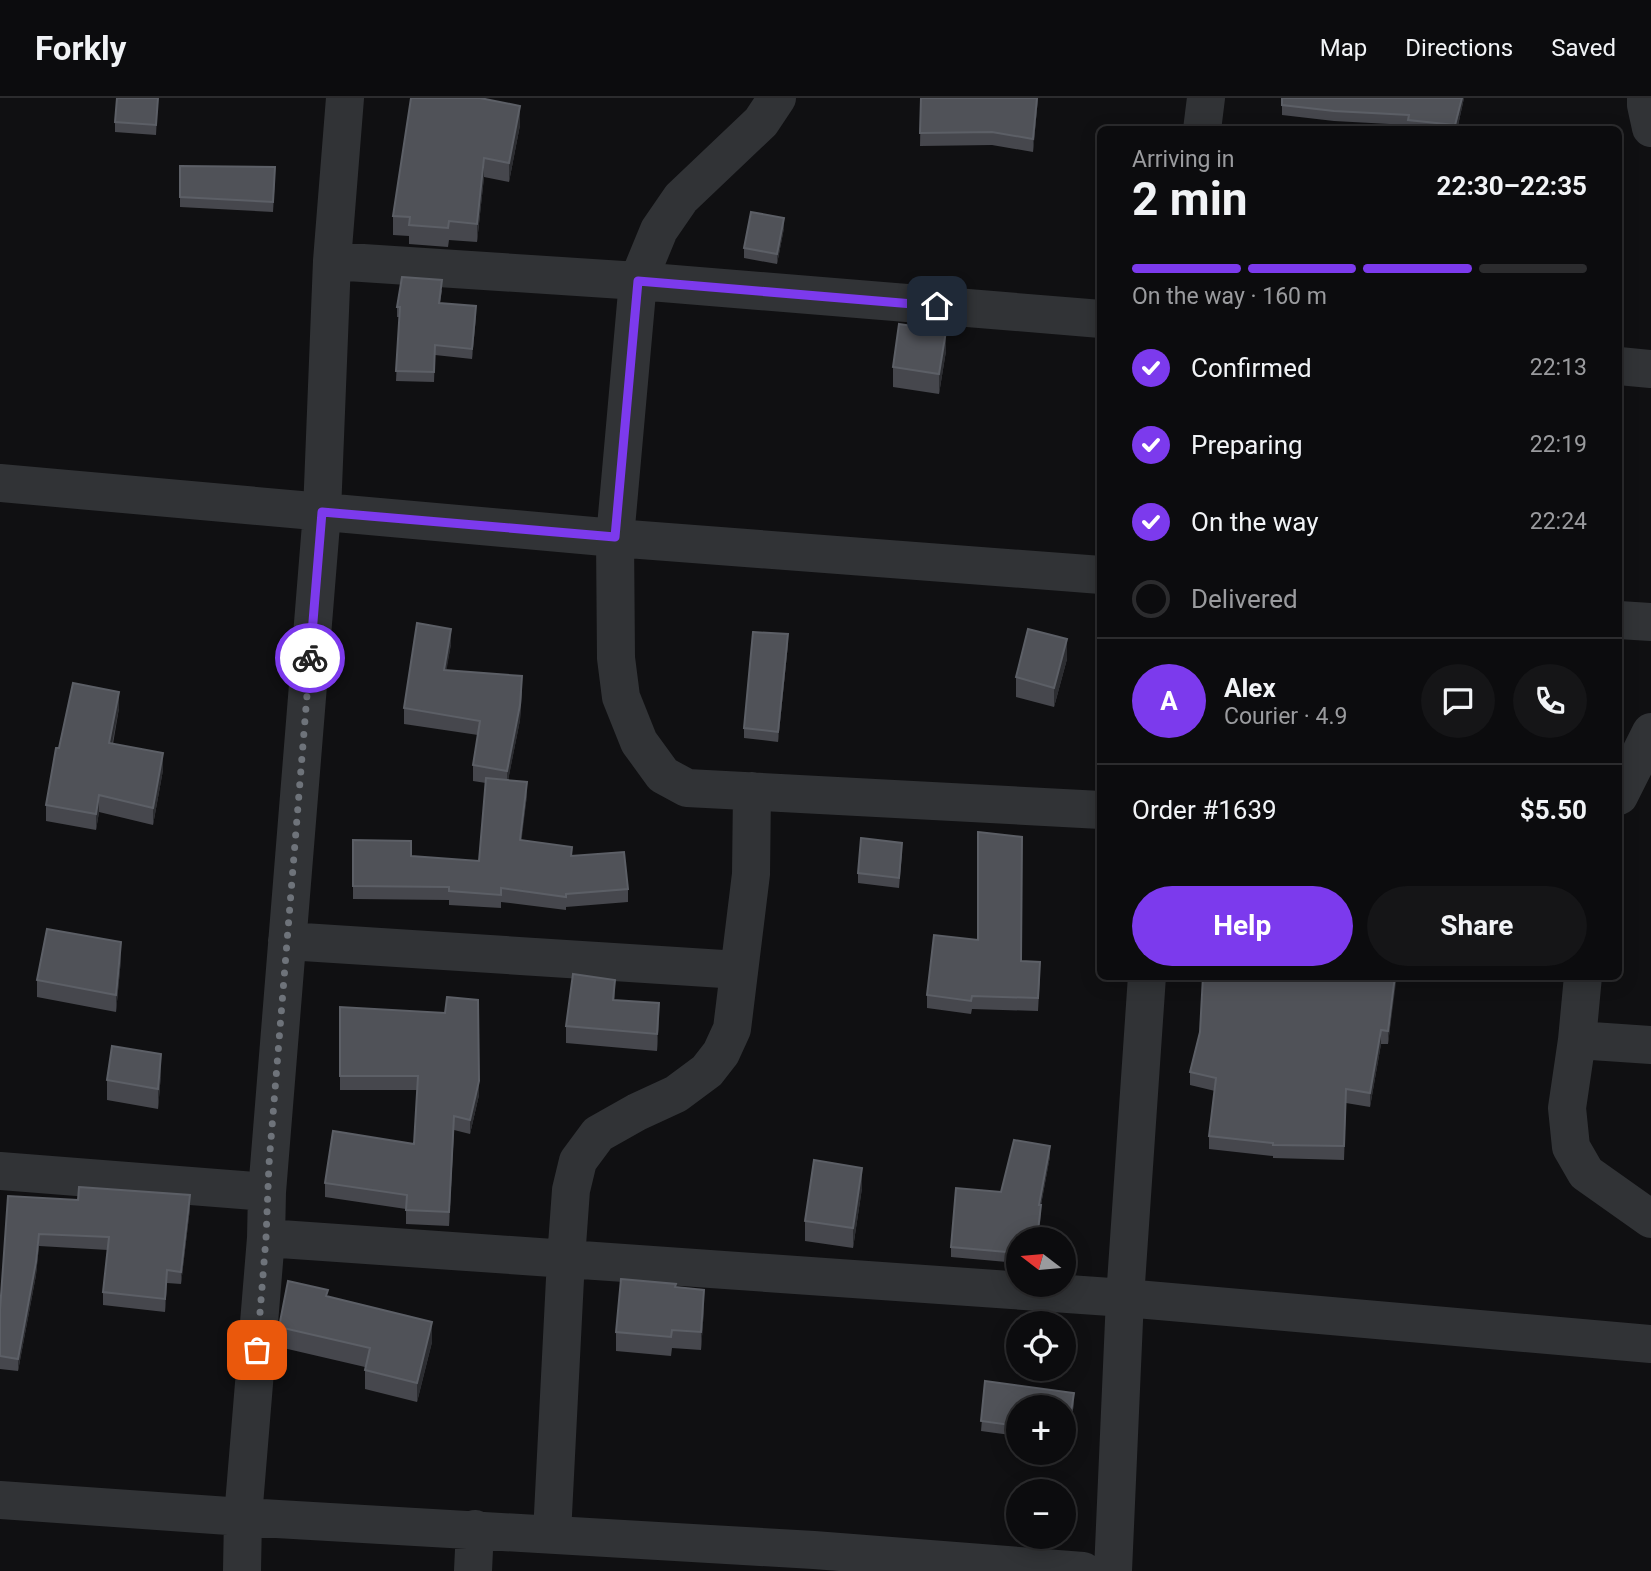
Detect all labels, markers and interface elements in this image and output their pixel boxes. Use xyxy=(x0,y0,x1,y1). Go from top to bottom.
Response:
text: Forkly xyxy=(35,29,126,68)
text: Map xyxy=(1320,34,1367,62)
text: Directions xyxy=(1405,34,1513,62)
text: Saved xyxy=(1551,34,1616,62)
text: Arriving in xyxy=(1132,146,1235,173)
text: 22:30–22:35 xyxy=(1437,171,1587,201)
text: 2 min xyxy=(1132,172,1248,226)
pin xyxy=(907,276,967,336)
text: On the way · 160 m xyxy=(1132,283,1327,310)
icon: home xyxy=(918,287,956,325)
icon: check xyxy=(1132,349,1170,387)
text: Confirmed xyxy=(1191,353,1312,383)
text: 22:13 xyxy=(1530,354,1587,381)
icon: check xyxy=(1132,426,1170,464)
text: Preparing xyxy=(1191,430,1303,460)
text: 22:19 xyxy=(1530,431,1587,458)
icon: check xyxy=(1132,503,1170,541)
text: On the way xyxy=(1191,507,1319,537)
text: 22:24 xyxy=(1530,508,1587,535)
text: Delivered xyxy=(1191,584,1298,614)
courier xyxy=(275,623,345,693)
icon: bike xyxy=(291,639,329,677)
button: chat xyxy=(1421,664,1495,738)
button: phone xyxy=(1513,664,1587,738)
text: Alex xyxy=(1224,673,1276,703)
text: A xyxy=(1160,686,1178,716)
text: Courier · 4.9 xyxy=(1224,703,1347,730)
text: Order #1639 xyxy=(1132,795,1277,825)
text: $5.50 xyxy=(1520,795,1587,825)
button: Help xyxy=(1132,886,1353,966)
button: Share xyxy=(1367,886,1587,966)
north arrow xyxy=(1006,1227,1076,1297)
map controls xyxy=(1006,1227,1076,1549)
button: locate xyxy=(1006,1311,1076,1381)
pin xyxy=(227,1320,287,1380)
icon: bag xyxy=(238,1331,276,1369)
button: + xyxy=(1006,1395,1076,1465)
button: − xyxy=(1006,1479,1076,1549)

